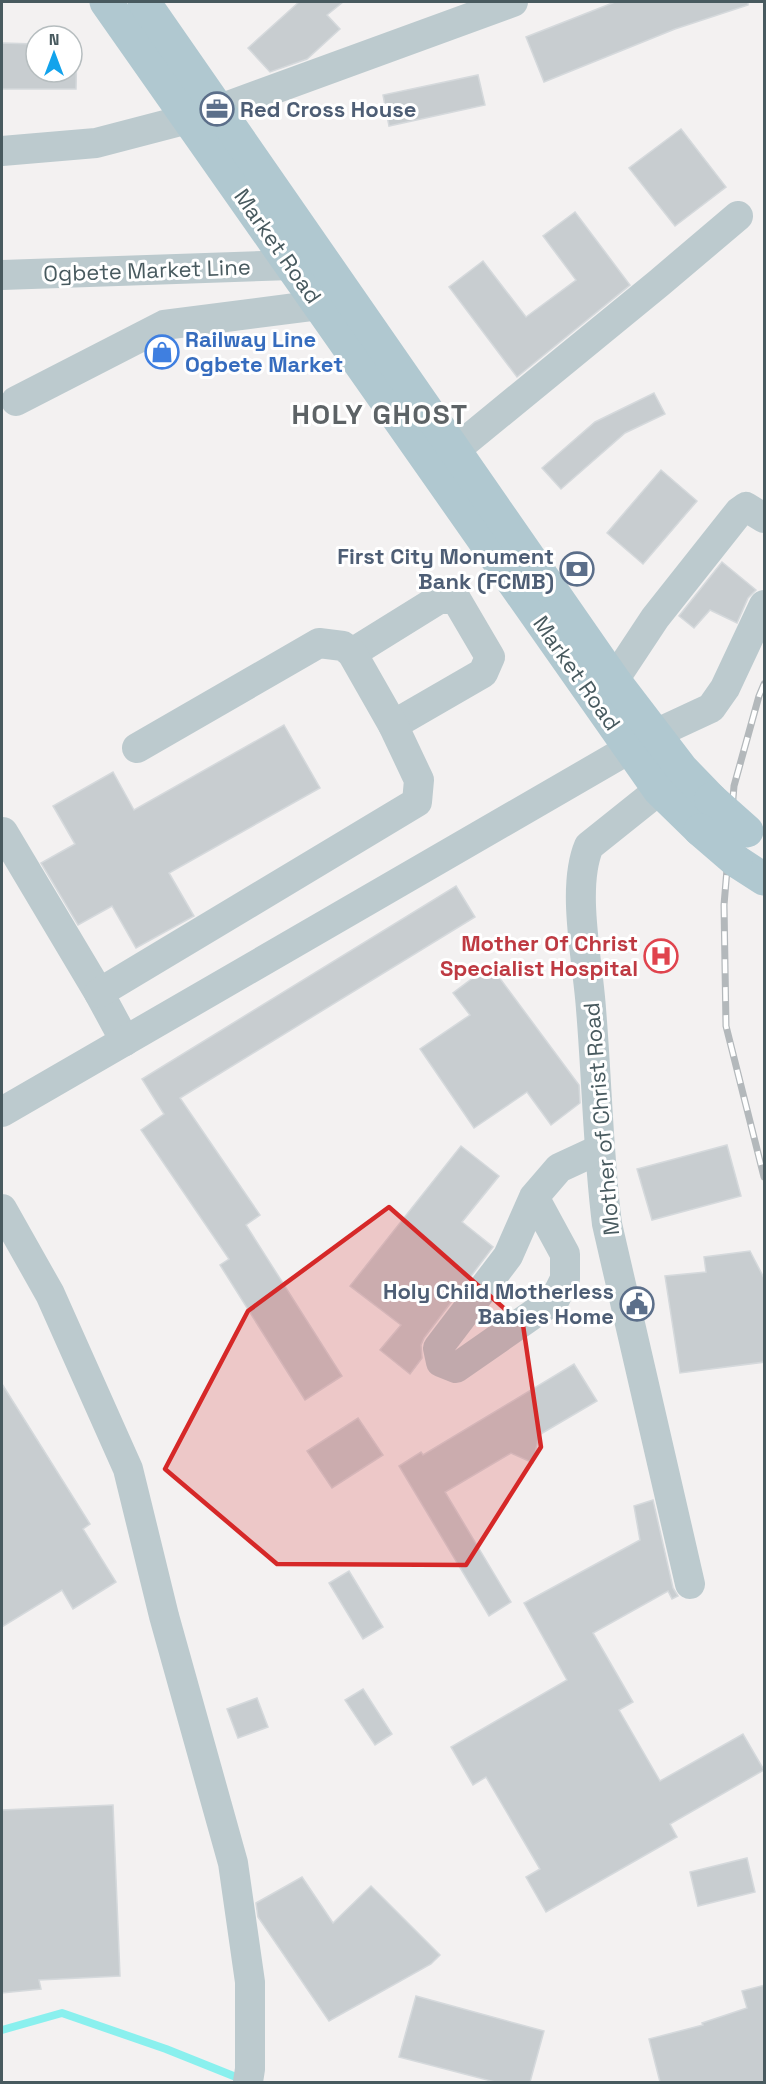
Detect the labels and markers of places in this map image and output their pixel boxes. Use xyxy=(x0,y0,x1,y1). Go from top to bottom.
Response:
office icon: Red Cross House xyxy=(199,91,235,127)
place label: Red Cross House xyxy=(240,95,417,123)
place label: Railway Line Ogbete Market xyxy=(185,325,343,378)
shop icon: Railway Line Ogbete Market xyxy=(144,334,180,370)
place label: First City Monument Bank (FCMB) xyxy=(337,542,554,595)
bank icon: First City Monument Bank (FCMB) xyxy=(559,551,595,587)
place label: Mother Of Christ Specialist Hospital xyxy=(440,929,638,982)
hospital icon: Mother Of Christ Specialist Hospital xyxy=(643,938,679,974)
place label: Holy Child Motherless Babies Home xyxy=(383,1277,614,1330)
public building icon: Holy Child Motherless Babies Home xyxy=(619,1286,655,1322)

